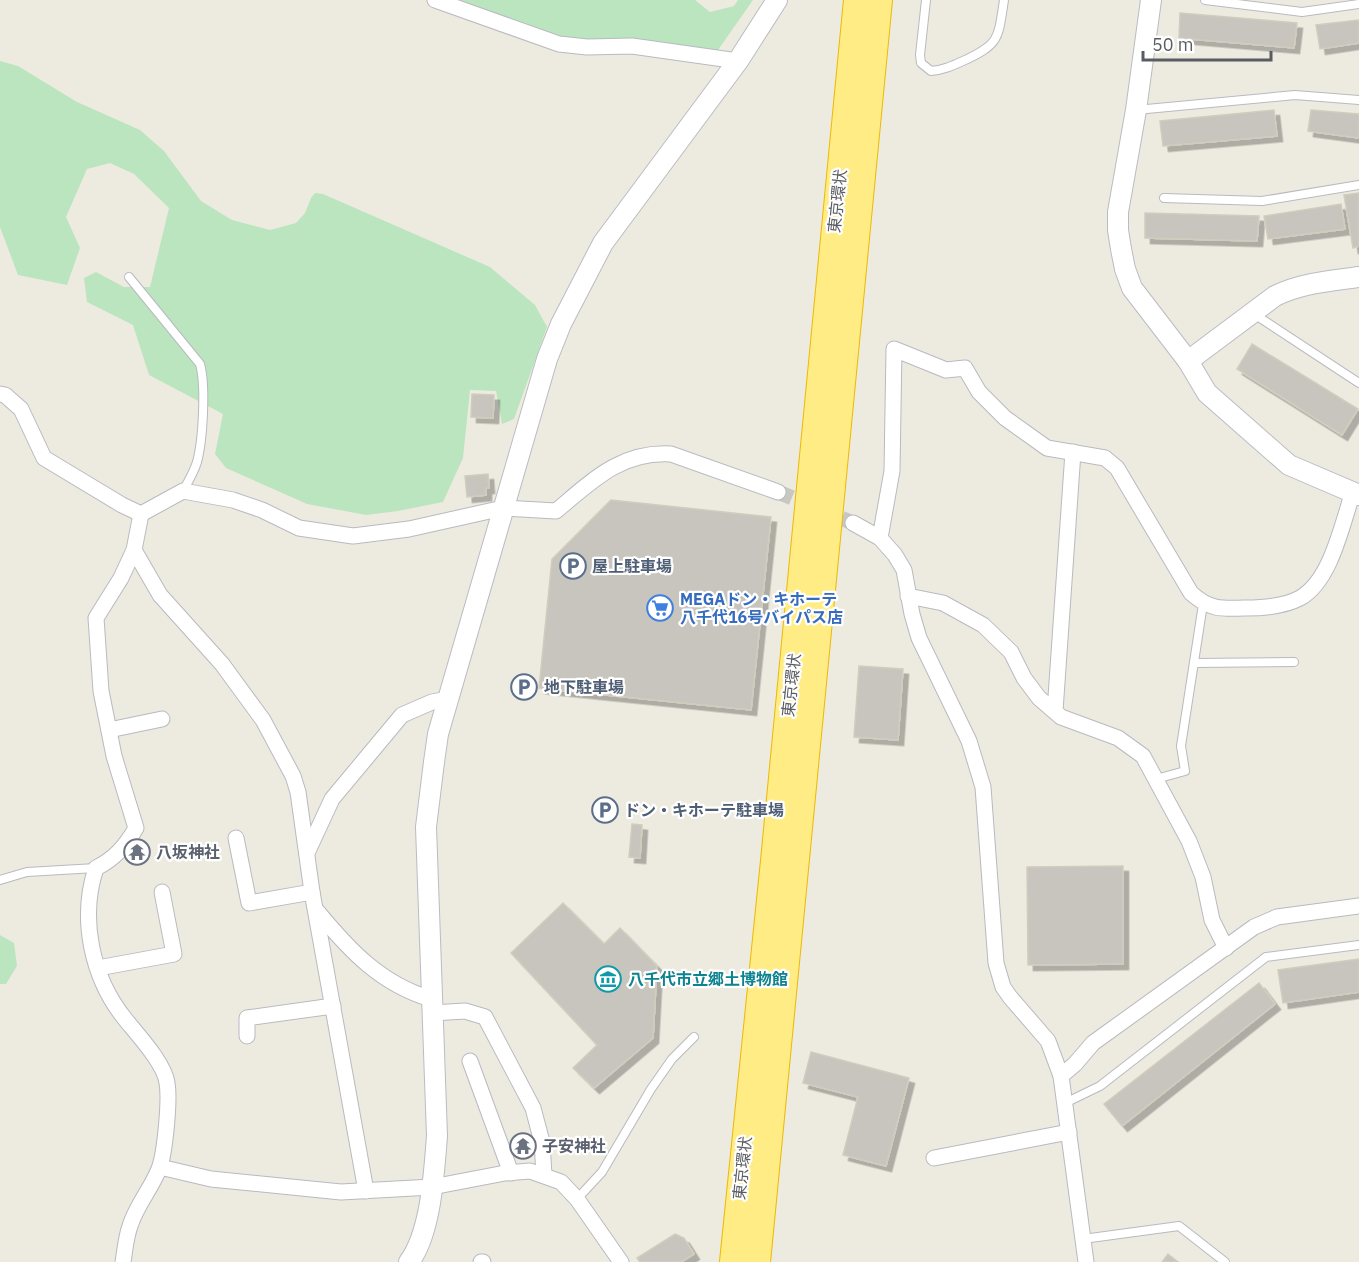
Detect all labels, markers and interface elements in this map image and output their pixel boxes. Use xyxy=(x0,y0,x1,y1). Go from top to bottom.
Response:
scale bar xyxy=(1143,24,1270,62)
text: 50 m xyxy=(1152,33,1194,56)
street label: 東京環状 xyxy=(824,168,850,234)
parking icon: 屋上駐車場 xyxy=(558,551,588,581)
place label: 屋上駐車場 xyxy=(592,556,672,576)
place label: MEGAドン・キホーテ 八千代16号バイパス店 xyxy=(680,589,843,627)
supermarket icon: MEGAドン・キホーテ 八千代16号バイパス店 xyxy=(645,593,675,623)
street label: 東京環状 xyxy=(778,652,804,718)
parking icon: 地下駐車場 xyxy=(509,672,539,702)
place label: 地下駐車場 xyxy=(544,677,624,697)
parking icon: ドン・キホーテ駐車場 xyxy=(590,795,620,825)
place label: ドン・キホーテ駐車場 xyxy=(624,800,784,820)
temple icon: 八坂神社 xyxy=(122,837,152,867)
place label: 八坂神社 xyxy=(156,842,220,862)
museum icon: 八千代市立郷土博物館 xyxy=(593,964,623,994)
place label: 八千代市立郷土博物館 xyxy=(628,969,788,989)
temple icon: 子安神社 xyxy=(508,1131,538,1161)
street label: 東京環状 xyxy=(729,1135,755,1201)
place label: 子安神社 xyxy=(542,1136,606,1156)

